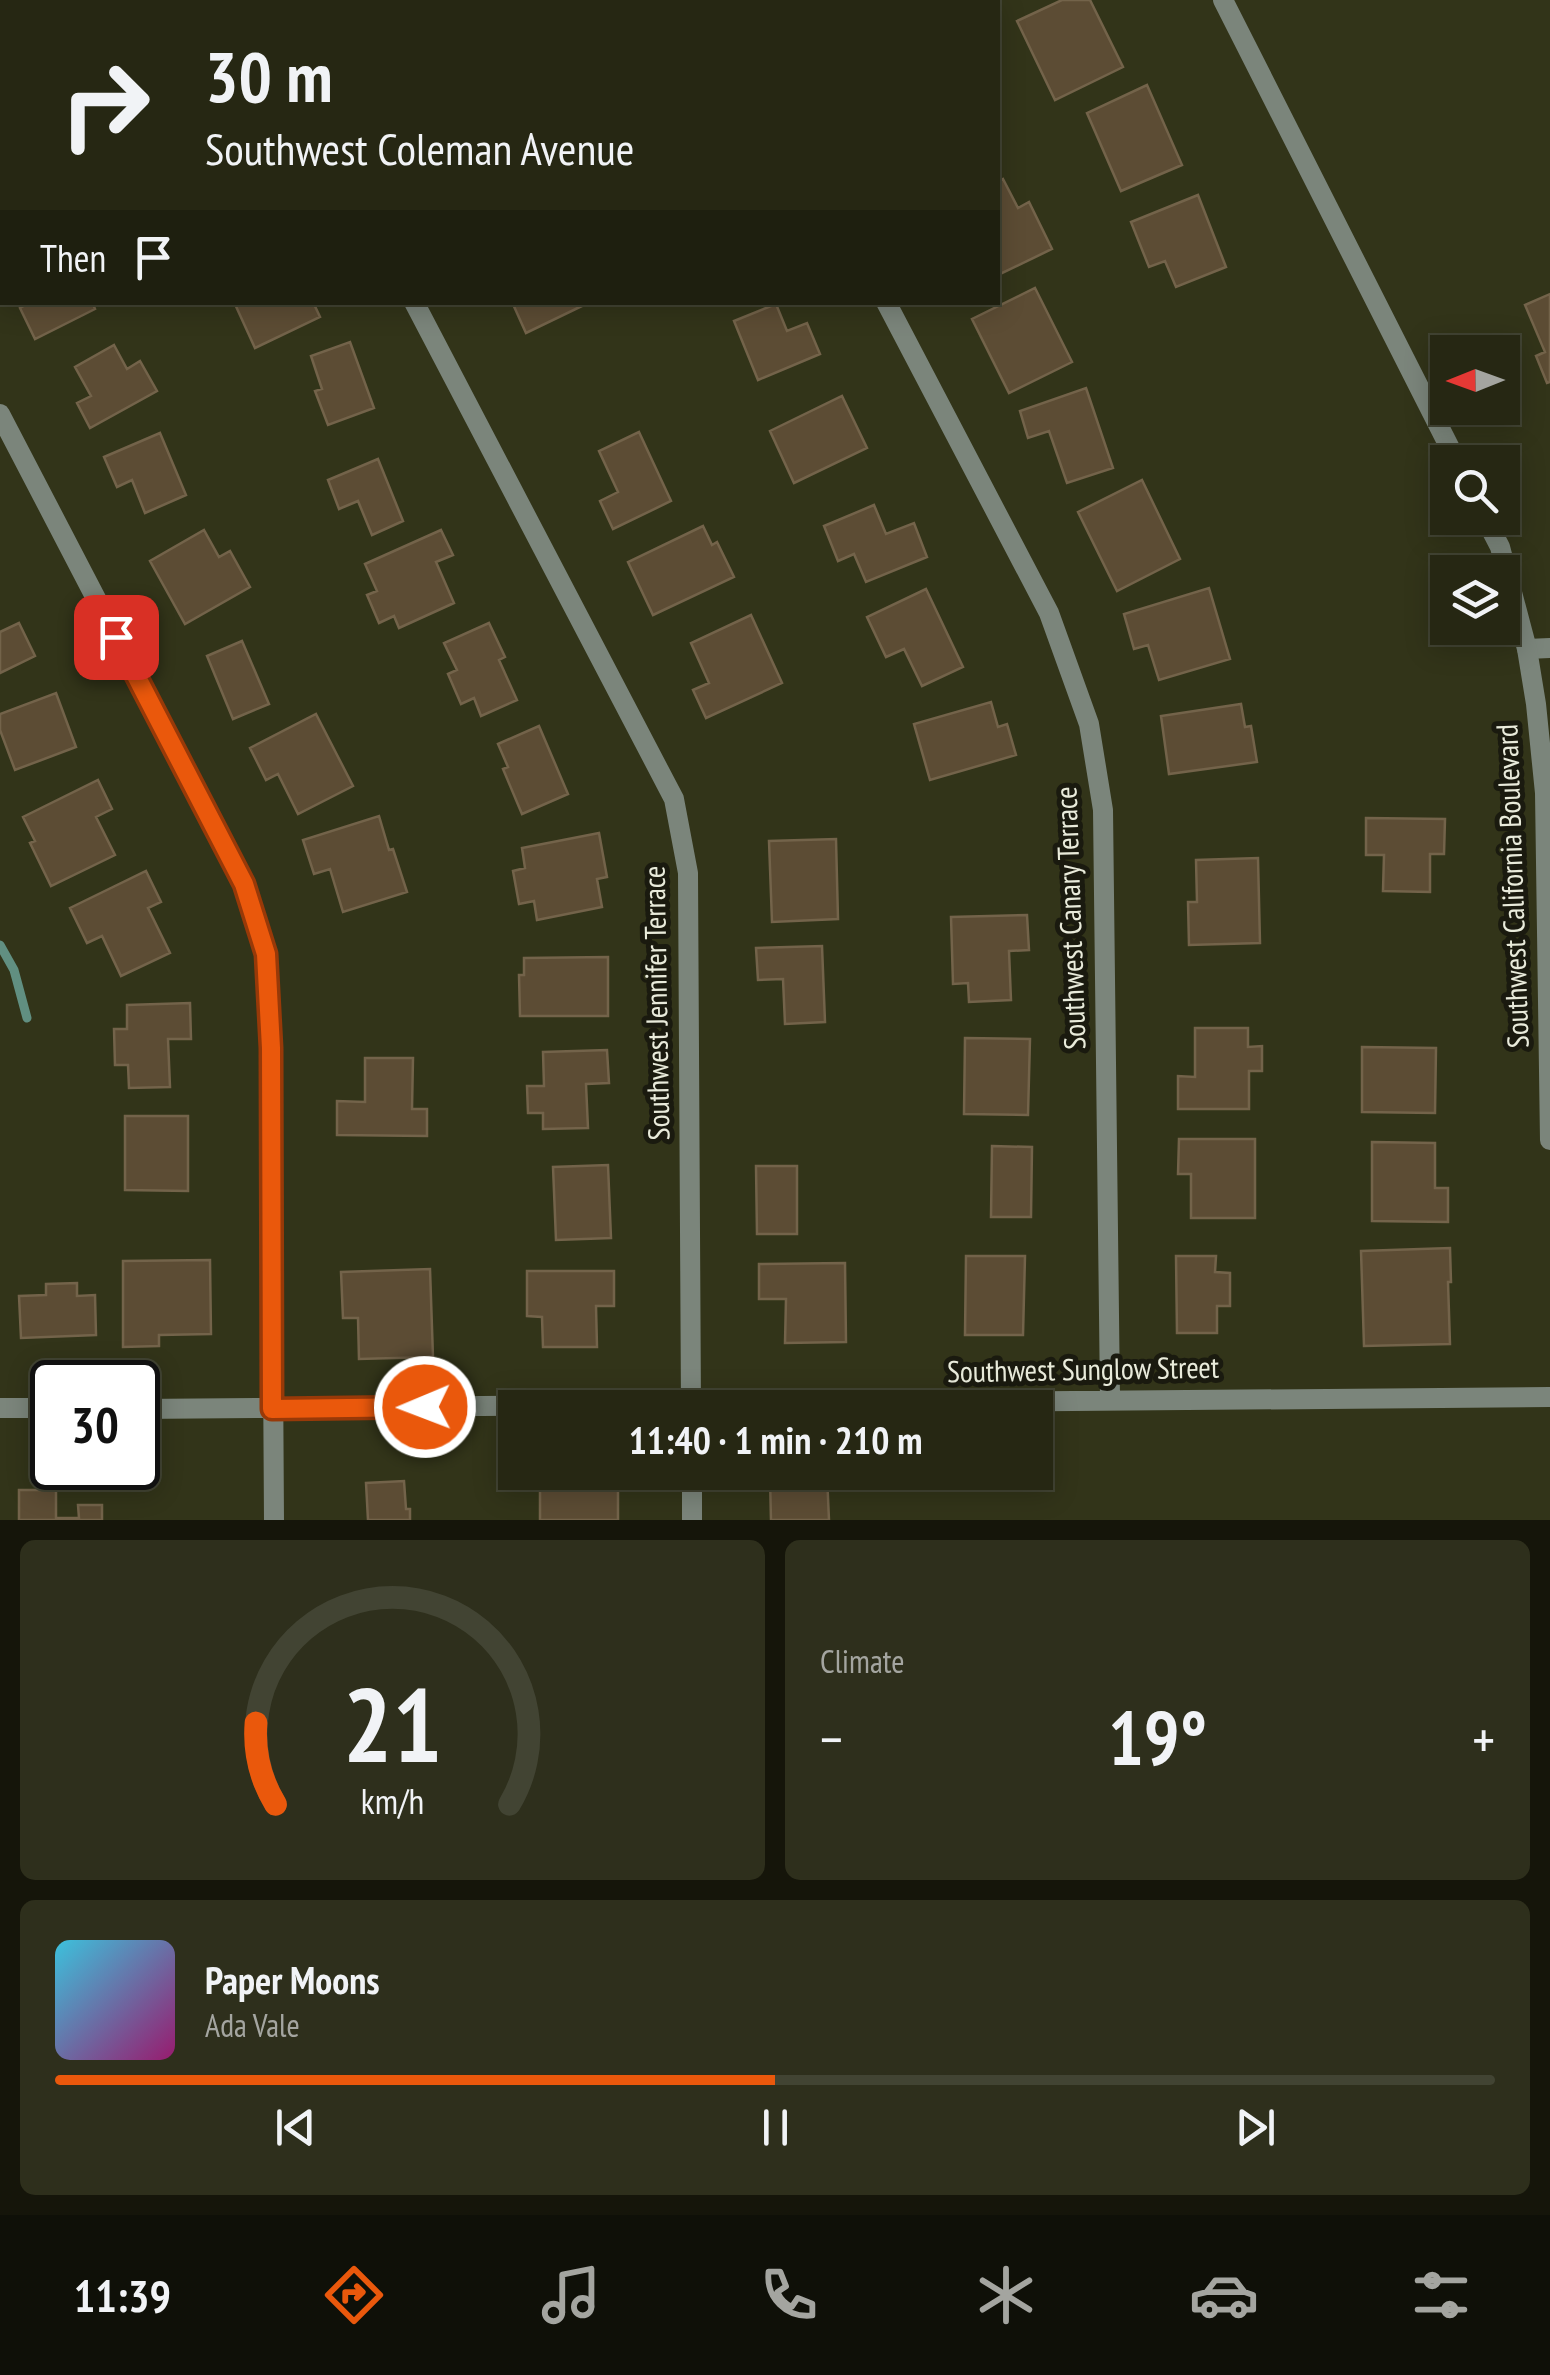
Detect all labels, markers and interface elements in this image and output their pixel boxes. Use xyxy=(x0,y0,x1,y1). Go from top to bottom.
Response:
text: 30 m xyxy=(205,31,333,121)
icon: right xyxy=(40,40,170,170)
text: Southwest Coleman Avenue xyxy=(205,119,634,177)
icon: arrive xyxy=(126,230,181,285)
text: Then xyxy=(40,233,106,282)
north arrow xyxy=(1430,335,1520,425)
map controls xyxy=(1430,335,1520,645)
button: search xyxy=(1430,445,1520,535)
button: layers xyxy=(1430,555,1520,645)
pin xyxy=(74,595,159,680)
icon: arrive xyxy=(89,610,144,665)
street label: Southwest California Boulevard xyxy=(1486,723,1537,1049)
street label: Southwest Canary Terrace xyxy=(1045,786,1094,1050)
street label: Southwest Jennifer Terrace xyxy=(634,865,677,1141)
street label: Southwest Sunglow Street xyxy=(947,1347,1220,1390)
position arrow xyxy=(373,1355,477,1459)
speed limit sign: 30 xyxy=(30,1360,160,1490)
text: 11:40 · 1 min · 210 m xyxy=(629,1415,922,1464)
text: Climate xyxy=(820,1640,904,1682)
text: 21 xyxy=(343,1656,442,1791)
text: 19° xyxy=(1108,1689,1207,1786)
text: − xyxy=(820,1703,843,1774)
text: + xyxy=(1472,1703,1495,1774)
text: km/h xyxy=(361,1778,424,1824)
text: Paper Moons xyxy=(205,1955,380,2004)
text: Ada Vale xyxy=(205,2004,300,2046)
icon: previous xyxy=(268,2100,323,2155)
icon: pause xyxy=(748,2100,803,2155)
icon: next xyxy=(1228,2100,1283,2155)
icon: directions xyxy=(319,2260,389,2330)
icon: music xyxy=(536,2260,606,2330)
icon: phone xyxy=(754,2260,824,2330)
icon: climate xyxy=(971,2260,1041,2330)
icon: car xyxy=(1189,2260,1259,2330)
icon: filters xyxy=(1406,2260,1476,2330)
text: 11:39 xyxy=(74,2266,171,2324)

